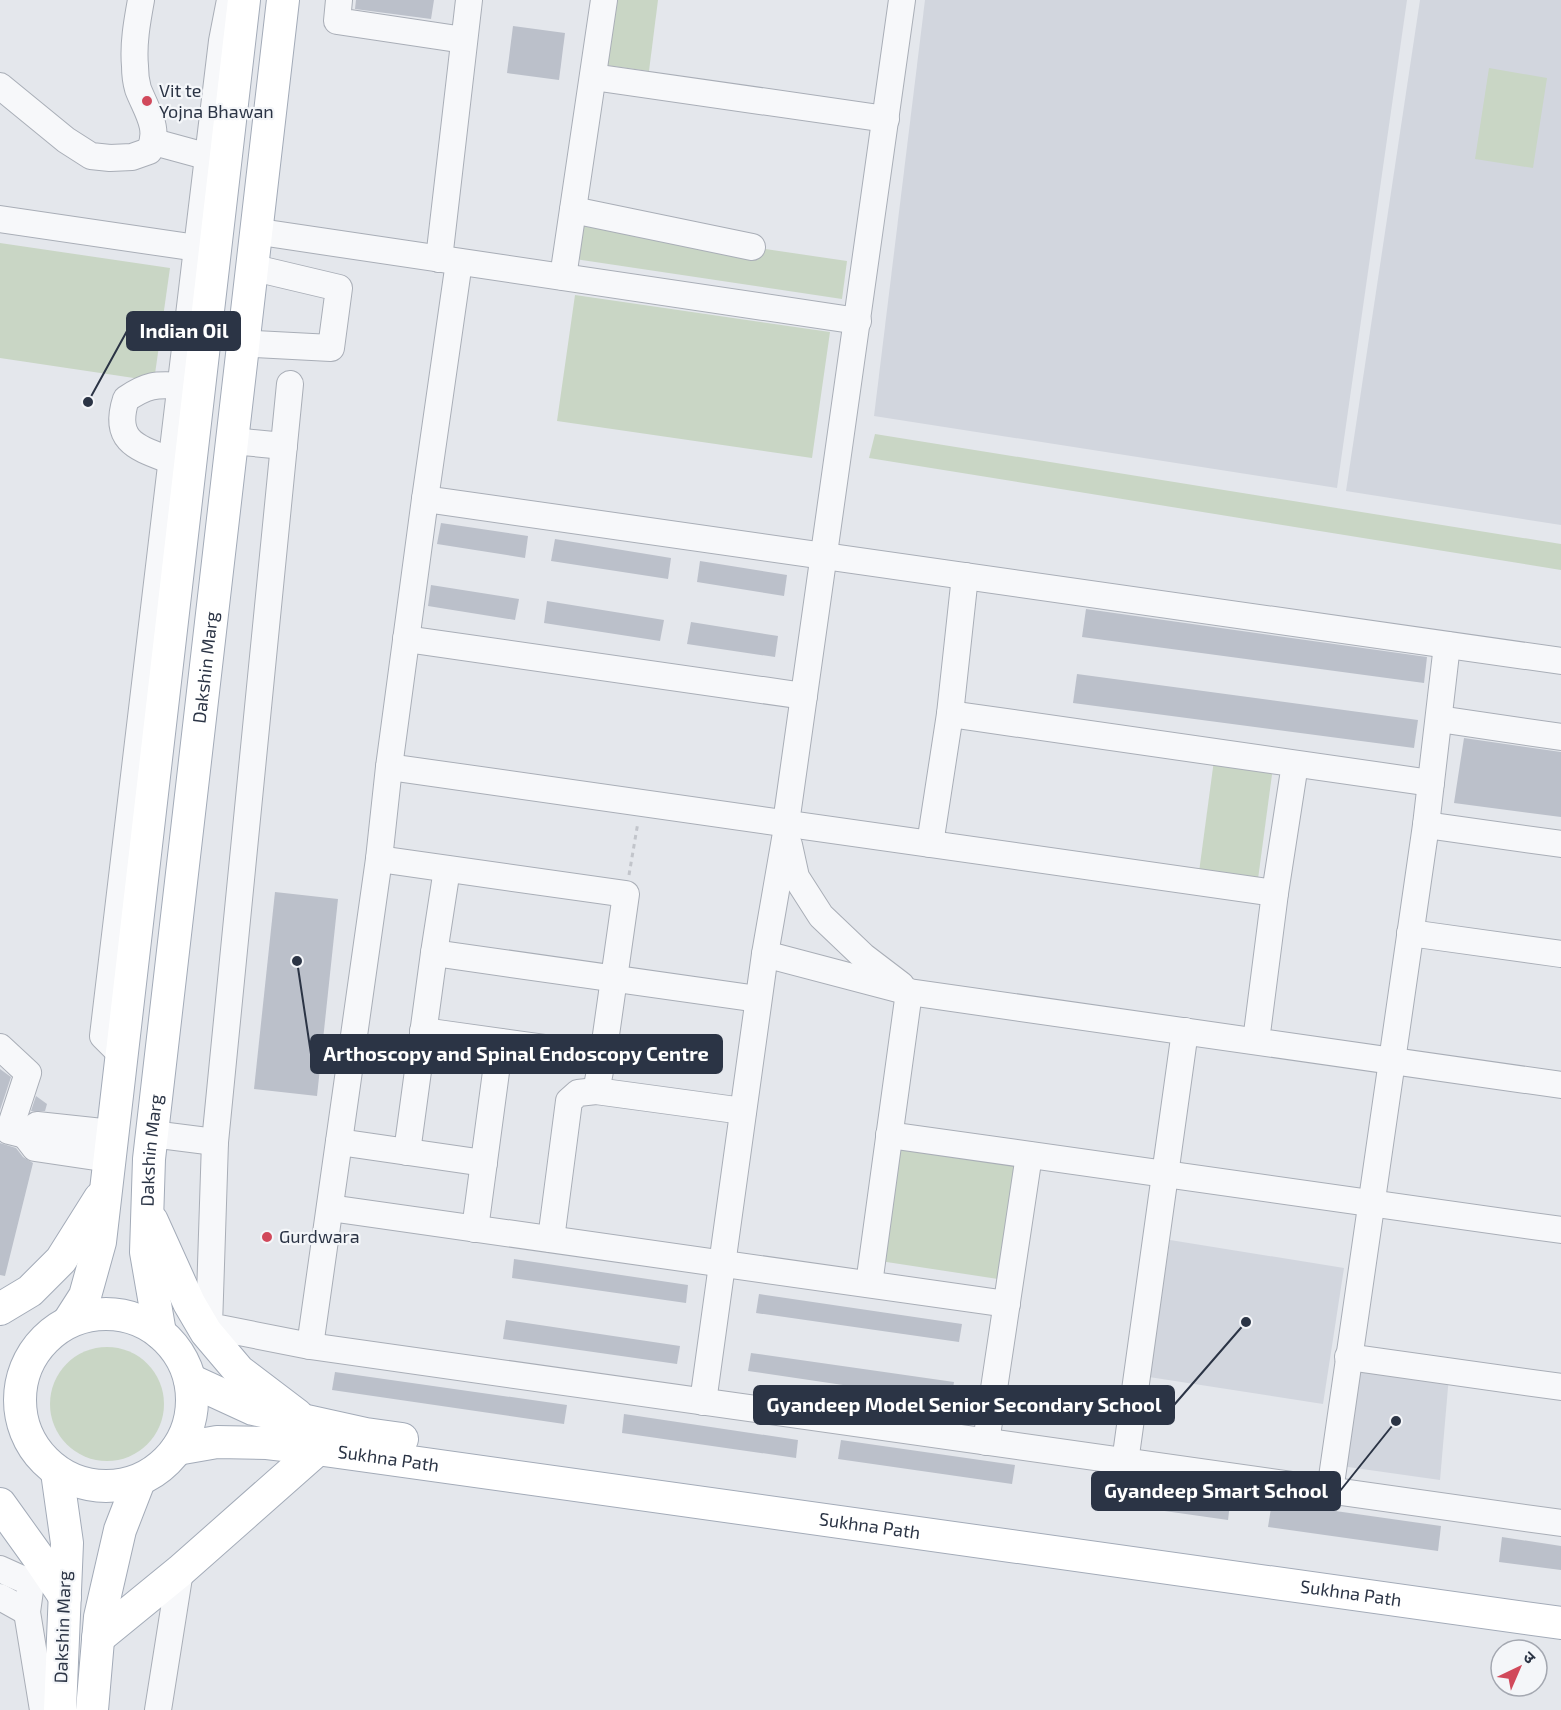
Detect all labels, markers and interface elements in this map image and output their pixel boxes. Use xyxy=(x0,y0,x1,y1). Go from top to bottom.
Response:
place label: Vit te Yojna Bhawan xyxy=(159,79,274,122)
marker: Vit te Yojna Bhawan xyxy=(140,94,154,108)
callout: Indian Oil xyxy=(127,312,240,350)
text: Indian Oil xyxy=(140,318,229,342)
street label: Dakshin Marg xyxy=(187,610,222,725)
callout: Arthoscopy and Spinal Endoscopy Centre xyxy=(311,1035,722,1073)
text: Arthoscopy and Spinal Endoscopy Centre xyxy=(323,1041,709,1066)
street label: Dakshin Marg xyxy=(135,1093,166,1207)
place label: Gurdwara xyxy=(279,1225,360,1247)
marker: Gurdwara xyxy=(260,1230,274,1244)
callout: Gyandeep Model Senior Secondary School xyxy=(754,1386,1174,1424)
text: Gyandeep Model Senior Secondary School xyxy=(767,1392,1162,1417)
street label: Sukhna Path xyxy=(336,1440,441,1476)
callout: Gyandeep Smart School xyxy=(1092,1472,1340,1510)
text: Gyandeep Smart School xyxy=(1104,1478,1329,1503)
street label: Sukhna Path xyxy=(818,1507,922,1543)
street label: Dakshin Marg xyxy=(49,1570,75,1684)
street label: Sukhna Path xyxy=(1299,1575,1403,1611)
north arrow xyxy=(1489,1638,1549,1698)
text: उ xyxy=(1520,1647,1540,1667)

